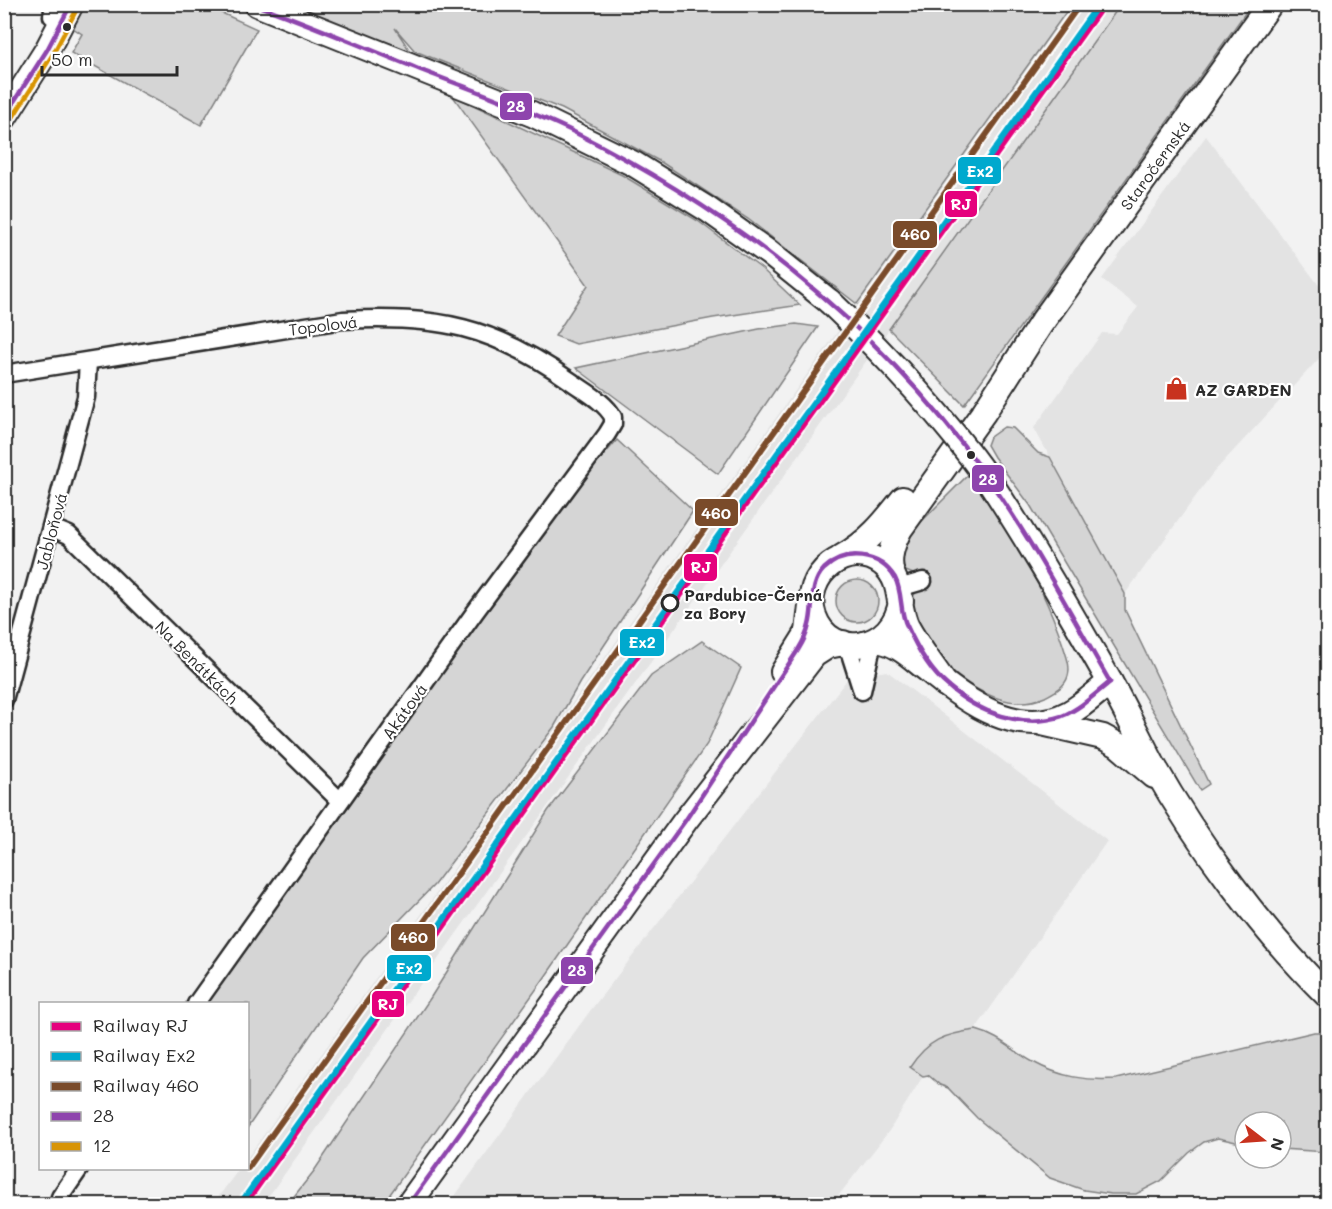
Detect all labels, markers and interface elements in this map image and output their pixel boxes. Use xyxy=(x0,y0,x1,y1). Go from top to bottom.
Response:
unlabelled marker xyxy=(61,21,73,33)
scale bar xyxy=(42,39,177,77)
text: 50 m xyxy=(51,47,93,71)
line badge: 28 xyxy=(499,92,533,121)
text: 28 xyxy=(507,95,526,116)
street label: Staročernská xyxy=(1115,116,1195,214)
line badge: Ex2 xyxy=(957,156,1002,185)
text: Ex2 xyxy=(966,160,994,181)
line badge: RJ xyxy=(944,190,978,218)
text: RJ xyxy=(950,193,972,214)
line badge: 460 xyxy=(892,220,938,249)
text: 460 xyxy=(900,223,930,244)
street label: Topolová xyxy=(287,310,359,340)
shop icon: AZ GARDEN xyxy=(1164,376,1190,402)
place label: AZ GARDEN xyxy=(1195,379,1292,400)
unlabelled marker xyxy=(965,449,977,461)
line badge: 28 xyxy=(971,464,1005,493)
text: 28 xyxy=(979,468,998,489)
street label: Jabloňová xyxy=(31,490,71,572)
line badge: 460 xyxy=(694,498,739,527)
text: 460 xyxy=(701,502,731,523)
line badge: RJ xyxy=(683,553,718,582)
text: RJ xyxy=(690,556,712,577)
place label: Pardubice-Černá za Bory xyxy=(684,584,823,623)
marker: Pardubice-Černá za Bory xyxy=(661,594,679,612)
street label: Na Benátkách xyxy=(151,616,243,708)
line badge: Ex2 xyxy=(619,628,665,657)
text: Ex2 xyxy=(628,631,656,652)
street label: Akátová xyxy=(377,679,431,743)
line badge: 460 xyxy=(390,923,436,952)
text: 460 xyxy=(398,926,428,947)
line badge: Ex2 xyxy=(386,954,432,982)
line badge: 28 xyxy=(560,956,594,985)
text: Ex2 xyxy=(395,957,423,978)
text: 28 xyxy=(568,959,587,980)
line badge: RJ xyxy=(371,990,405,1018)
text: RJ xyxy=(377,993,399,1014)
legend xyxy=(39,1002,249,1170)
text: Railway RJ xyxy=(93,1013,188,1037)
text: Railway Ex2 xyxy=(93,1043,196,1067)
text: Railway 460 xyxy=(93,1073,199,1097)
text: 28 xyxy=(93,1103,114,1127)
north arrow xyxy=(1233,1110,1293,1170)
text: 12 xyxy=(93,1133,111,1157)
text: N xyxy=(1266,1136,1290,1153)

